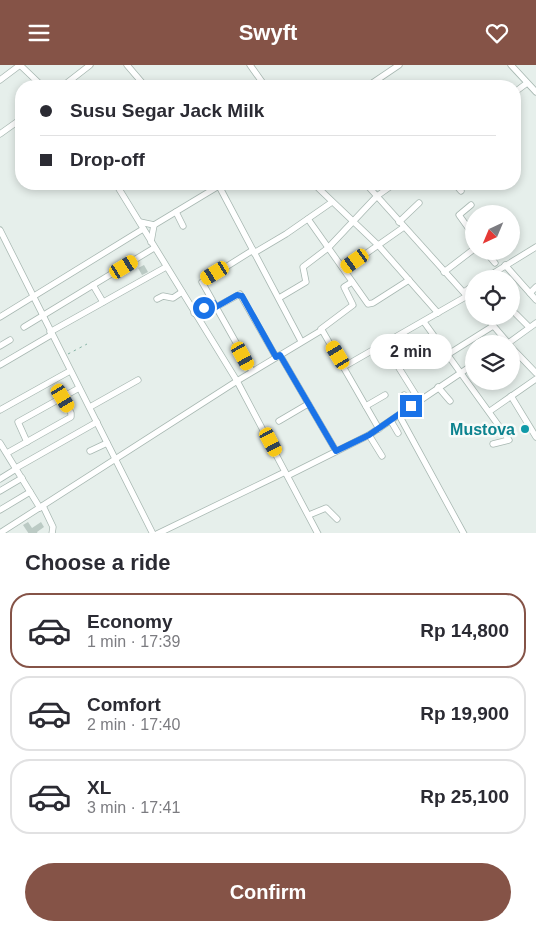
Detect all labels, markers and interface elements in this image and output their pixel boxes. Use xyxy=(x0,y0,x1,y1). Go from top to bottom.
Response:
icon: menu xyxy=(25,19,53,47)
icon: heart xyxy=(483,19,511,47)
text: Swyft xyxy=(239,20,297,45)
text: Susu Segar Jack Milk xyxy=(70,100,264,121)
text: Drop-off xyxy=(70,149,145,170)
north arrow xyxy=(465,205,520,260)
map controls xyxy=(465,205,520,390)
car xyxy=(338,246,371,276)
car xyxy=(107,253,140,281)
car xyxy=(198,259,231,287)
button: locate xyxy=(465,270,520,325)
route start xyxy=(193,297,215,319)
callout: 2 min xyxy=(370,333,452,369)
button: layers xyxy=(465,335,520,390)
car xyxy=(323,338,352,372)
car xyxy=(229,339,256,373)
text: 2 min xyxy=(390,343,432,360)
car xyxy=(48,381,77,415)
route end xyxy=(400,395,422,417)
place label: Mustova xyxy=(450,421,515,438)
marker: Mustova xyxy=(519,423,531,435)
car xyxy=(257,425,284,459)
text: Choose a ride xyxy=(25,550,170,575)
icon: car xyxy=(27,608,72,653)
text: Economy xyxy=(87,611,173,632)
text: Rp 14,800 xyxy=(420,620,509,641)
text: 1 min · 17:39 xyxy=(87,633,180,650)
icon: car xyxy=(27,691,72,736)
text: Comfort xyxy=(87,694,161,715)
text: Rp 19,900 xyxy=(420,703,509,724)
text: 2 min · 17:40 xyxy=(87,716,180,733)
icon: car xyxy=(27,774,72,819)
text: XL xyxy=(87,777,111,798)
text: Rp 25,100 xyxy=(420,786,509,807)
text: 3 min · 17:41 xyxy=(87,799,180,816)
button: Confirm xyxy=(25,863,511,921)

